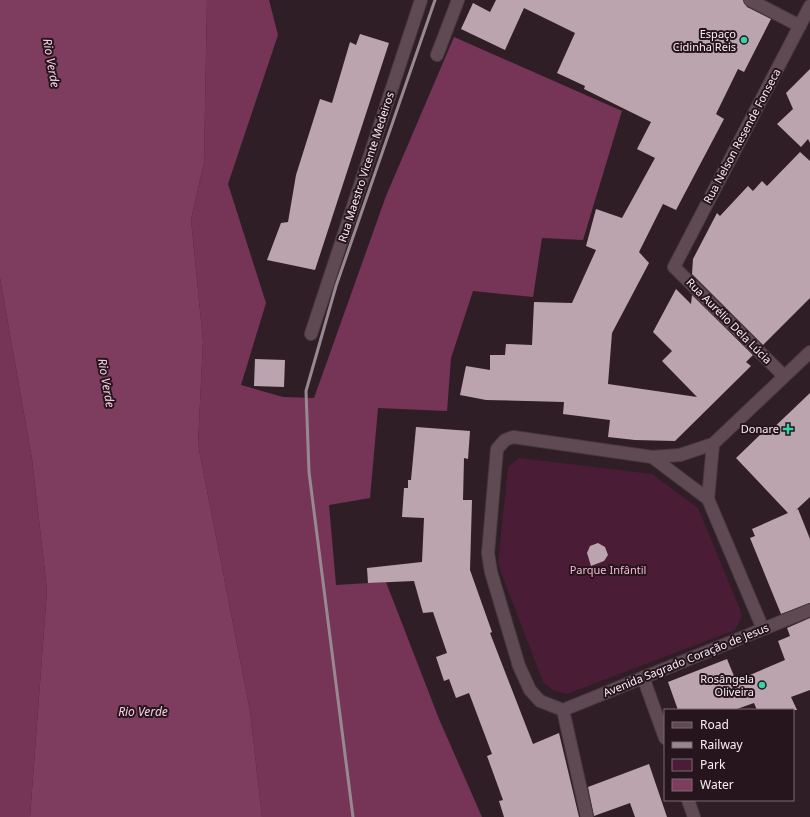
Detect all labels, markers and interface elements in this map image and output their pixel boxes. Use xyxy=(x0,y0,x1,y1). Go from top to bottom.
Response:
place label: Espaço Cidinha Reis xyxy=(673,26,736,54)
marker: Espaço Cidinha Reis xyxy=(739,35,749,45)
water label: Rio Verde xyxy=(39,37,64,89)
street label: Rua Nelson Resende Fonseca xyxy=(700,66,784,206)
street label: Rua Maestro Vicente Medeiros xyxy=(334,90,397,244)
street label: Rua Aurélio Dela Lúcia xyxy=(683,275,775,367)
water label: Rio Verde xyxy=(94,357,119,409)
place label: Donare xyxy=(741,421,779,436)
marker: Donare xyxy=(782,423,794,435)
park label: Parque Infântil xyxy=(570,562,646,577)
street label: Avenida Sagrado Coração de Jesus xyxy=(601,619,771,700)
place label: Rosângela Oliveira xyxy=(700,671,754,699)
marker: Rosângela Oliveira xyxy=(757,680,767,690)
water label: Rio Verde xyxy=(118,703,168,720)
legend xyxy=(664,709,794,801)
text: Road xyxy=(700,716,729,733)
text: Railway xyxy=(700,736,744,753)
text: Park xyxy=(700,756,726,773)
text: Water xyxy=(700,776,734,793)

